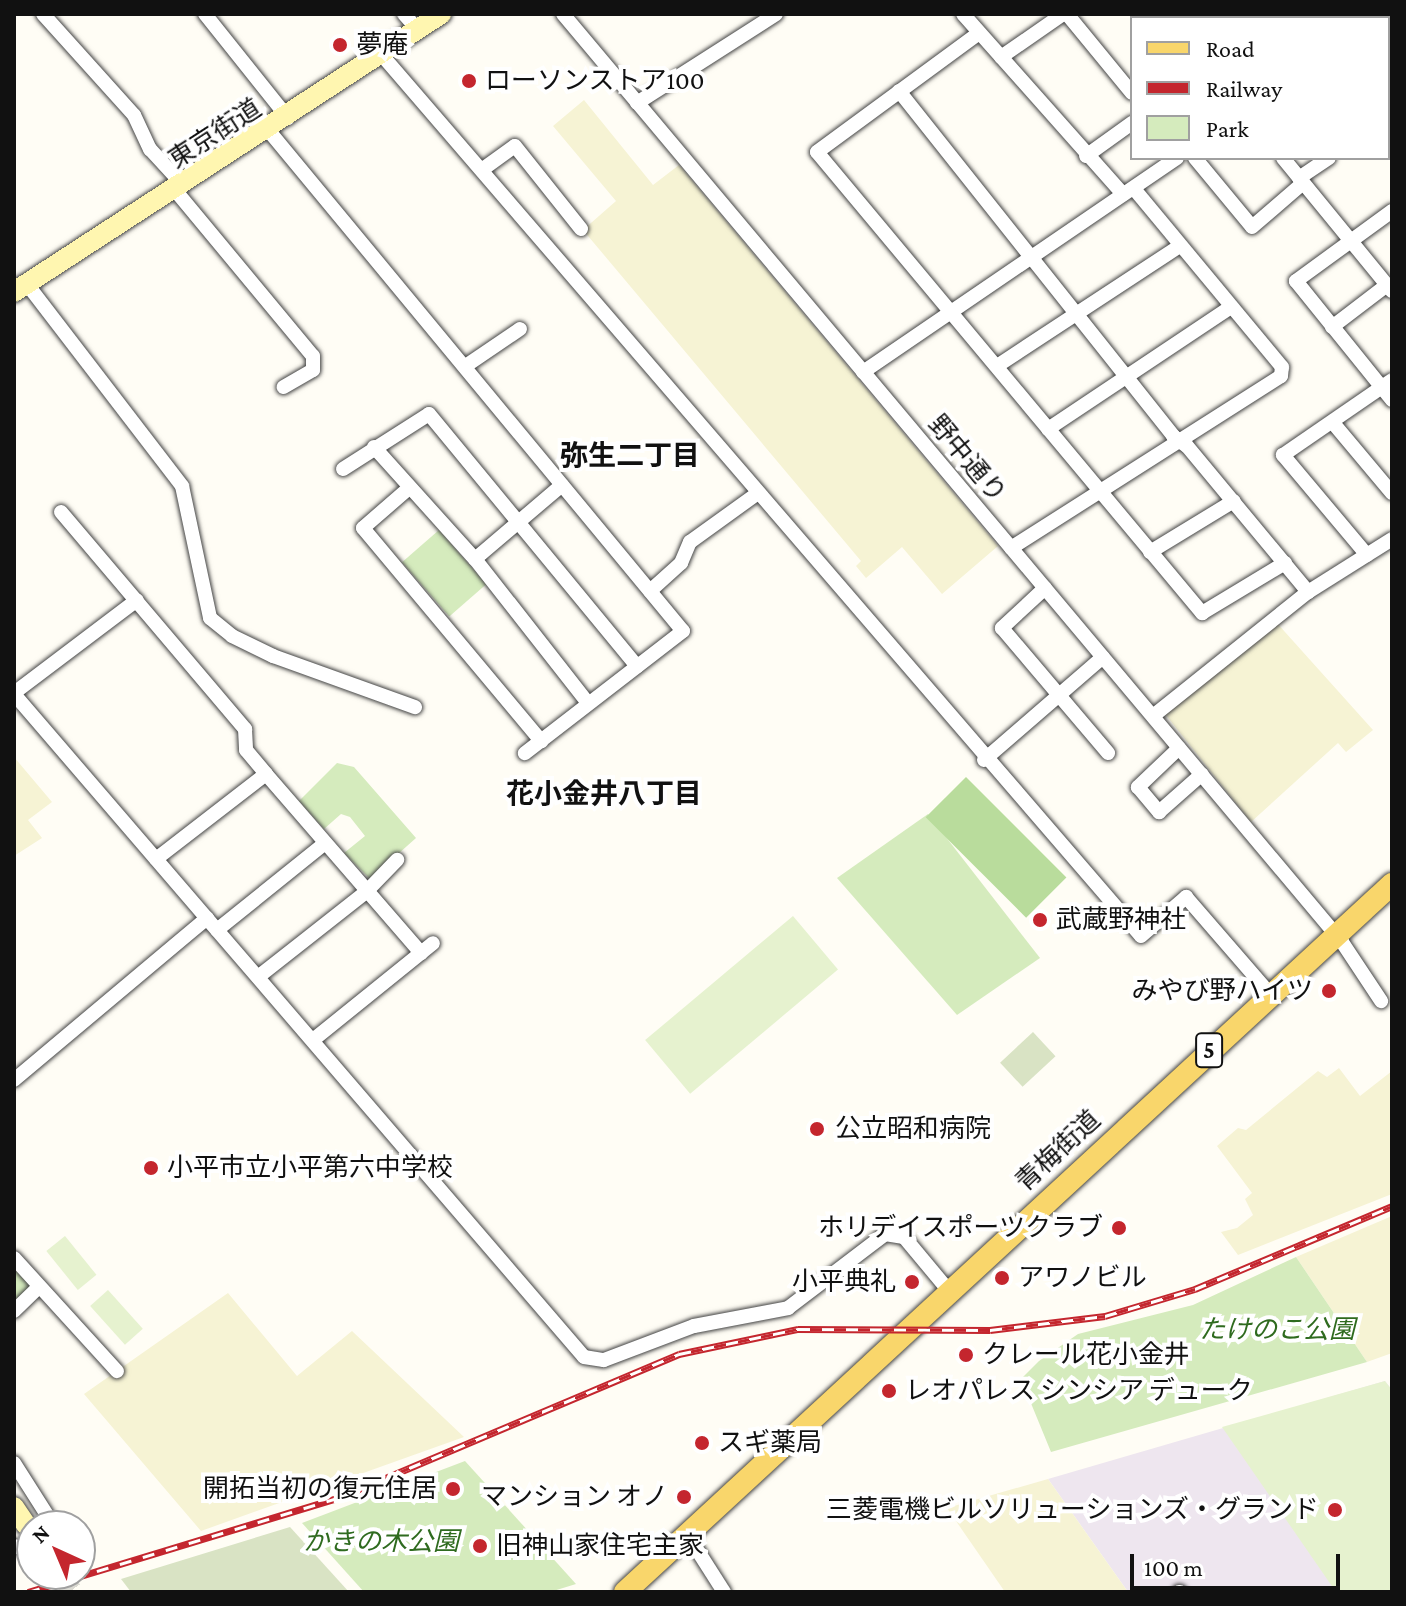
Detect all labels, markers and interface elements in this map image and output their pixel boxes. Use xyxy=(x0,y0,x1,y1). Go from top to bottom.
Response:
legend xyxy=(1130,16,1390,160)
place label: 夢庵 xyxy=(356,29,408,61)
text: Road xyxy=(1206,35,1255,62)
marker: 夢庵 xyxy=(331,36,349,54)
place label: ローソンストア100 xyxy=(485,65,705,97)
marker: ローソンストア100 xyxy=(460,72,478,90)
text: Railway xyxy=(1206,75,1282,102)
street label: 東京街道 xyxy=(163,93,267,175)
text: Park xyxy=(1206,115,1249,142)
street label: 野中通り xyxy=(922,409,1012,509)
district label: 弥生二丁目 xyxy=(560,439,700,473)
district label: 花小金井八丁目 xyxy=(506,777,702,811)
place label: 武蔵野神社 xyxy=(1056,904,1186,936)
marker: 武蔵野神社 xyxy=(1031,911,1049,929)
place label: みやび野ハイツ xyxy=(1131,975,1313,1007)
marker: みやび野ハイツ xyxy=(1320,982,1338,1000)
road number: 5 xyxy=(1195,1030,1223,1070)
street label: 青梅街道 xyxy=(1009,1104,1107,1198)
place label: 公立昭和病院 xyxy=(835,1113,991,1145)
marker: 公立昭和病院 xyxy=(806,1118,828,1140)
place label: 小平市立小平第六中学校 xyxy=(167,1152,453,1184)
marker: 小平市立小平第六中学校 xyxy=(142,1159,160,1177)
place label: ホリデイスポーツクラブ xyxy=(817,1212,1103,1244)
marker: ホリデイスポーツクラブ xyxy=(1110,1219,1128,1237)
place label: アワノビル xyxy=(1018,1262,1148,1294)
place label: 小平典礼 xyxy=(792,1266,896,1298)
marker: アワノビル xyxy=(993,1269,1011,1287)
marker: 小平典礼 xyxy=(903,1273,921,1291)
park label: たけのこ公園 xyxy=(1199,1314,1355,1346)
place label: クレール花小金井 xyxy=(982,1339,1190,1371)
marker: クレール花小金井 xyxy=(957,1346,975,1364)
place label: レオパレス シンシア デューク xyxy=(905,1375,1253,1407)
marker: レオパレス シンシア デューク xyxy=(880,1382,898,1400)
place label: スギ薬局 xyxy=(718,1427,822,1459)
marker: スギ薬局 xyxy=(693,1434,711,1452)
place label: 開拓当初の復元住居 xyxy=(203,1473,437,1505)
marker: 開拓当初の復元住居 xyxy=(444,1480,462,1498)
place label: マンション オノ xyxy=(481,1481,668,1513)
marker: マンション オノ xyxy=(675,1488,693,1506)
place label: 三菱電機ビルソリューションズ・グランド xyxy=(825,1494,1319,1526)
marker: 三菱電機ビルソリューションズ・グランド xyxy=(1326,1501,1344,1519)
north arrow xyxy=(16,1510,96,1590)
text: N xyxy=(26,1520,54,1548)
park label: かきの木公園 xyxy=(303,1526,459,1558)
place label: 旧神山家住宅主家 xyxy=(496,1530,704,1562)
marker: 旧神山家住宅主家 xyxy=(471,1537,489,1555)
scale bar xyxy=(1134,1538,1344,1588)
text: 100 m xyxy=(1144,1554,1203,1581)

